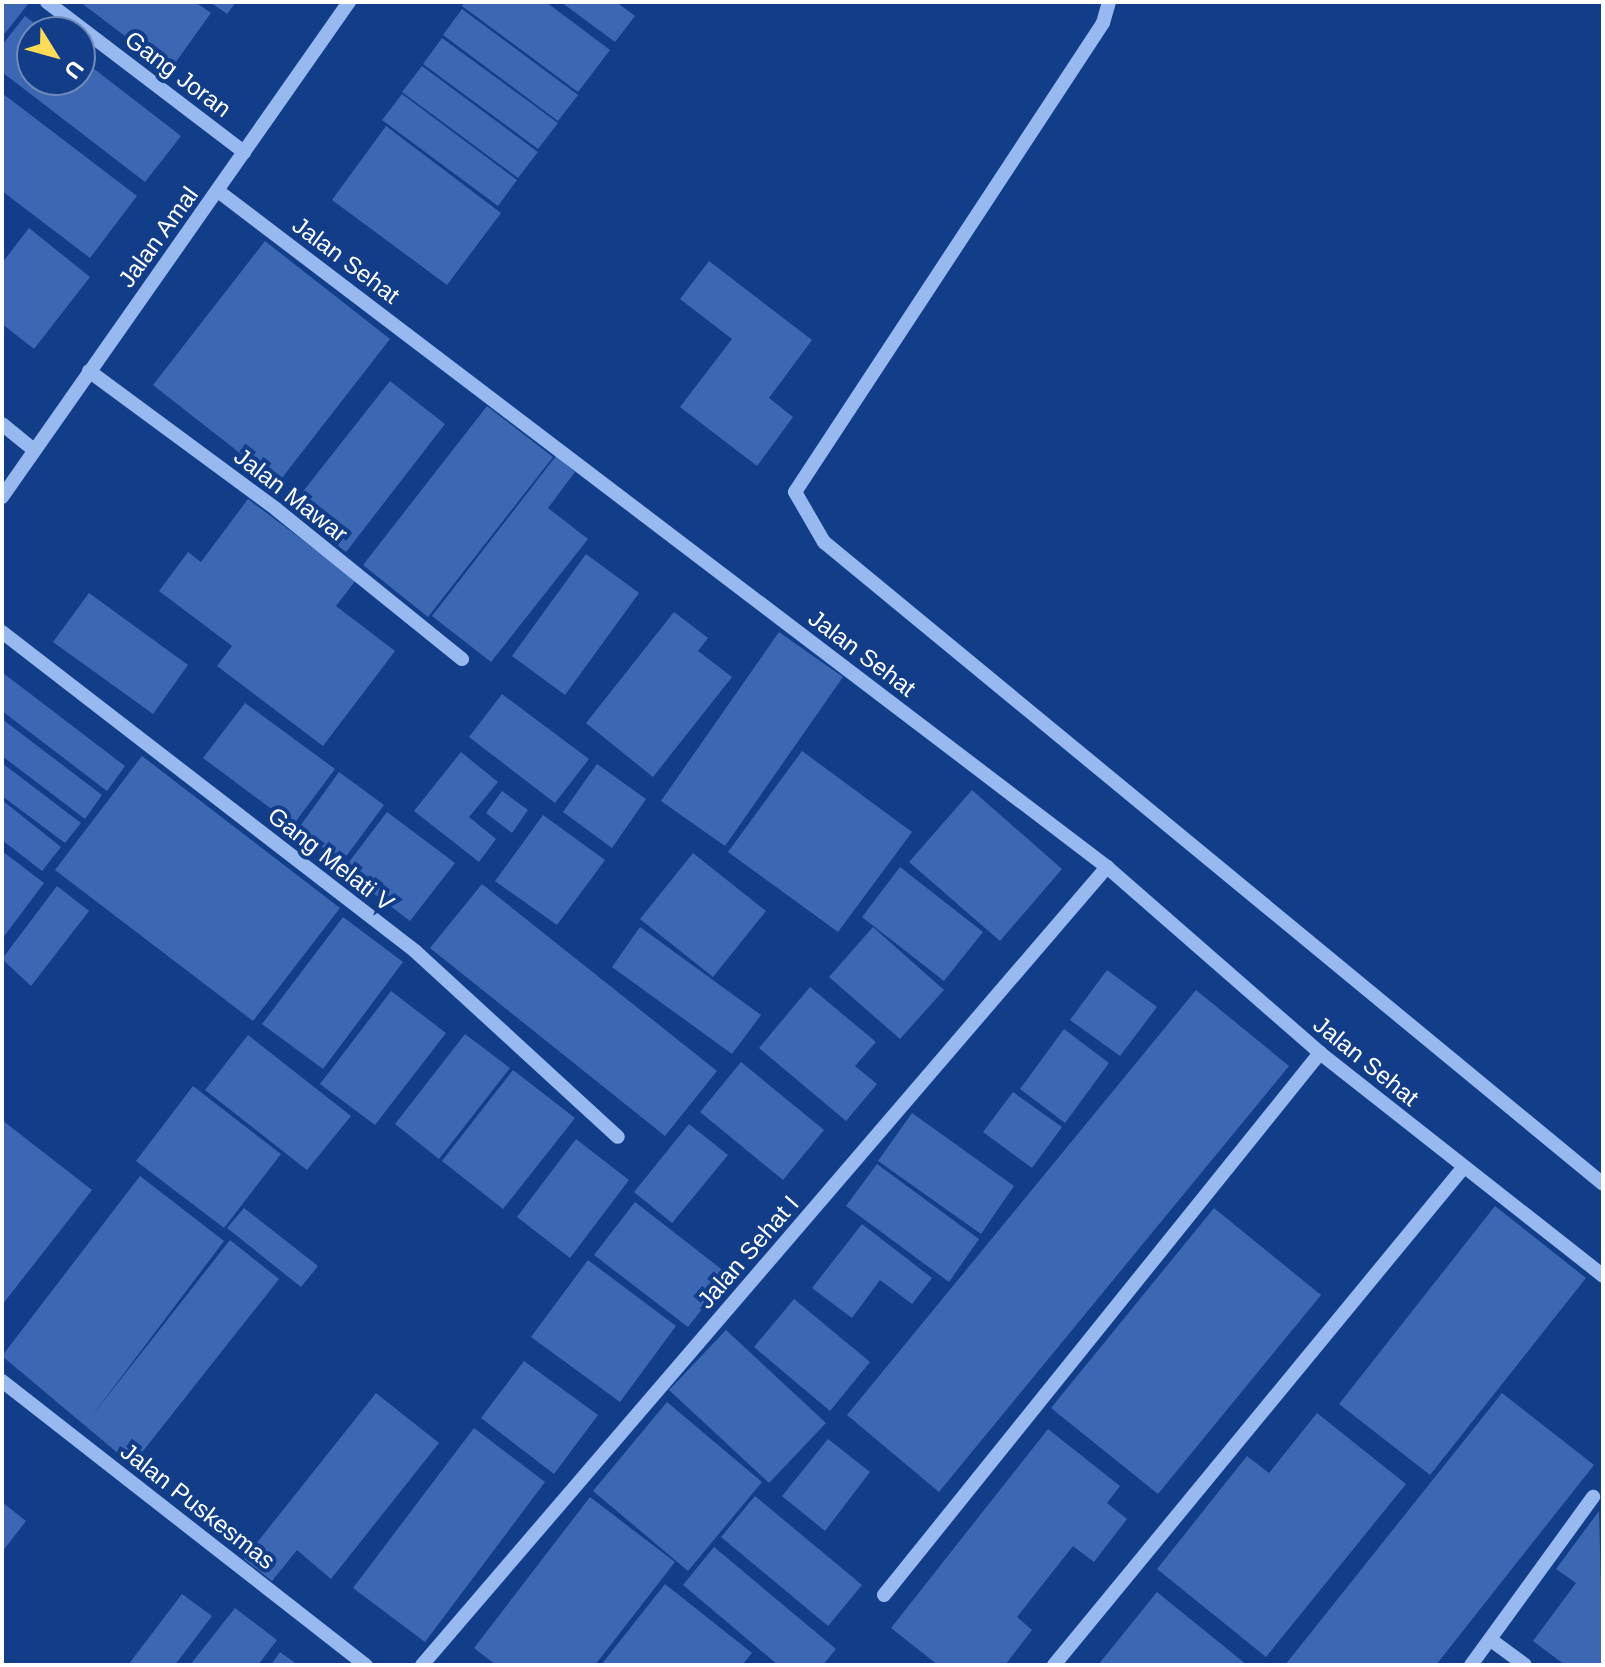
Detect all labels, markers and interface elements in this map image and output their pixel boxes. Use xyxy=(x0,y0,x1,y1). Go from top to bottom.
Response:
north arrow xyxy=(16,16,96,96)
street label: Gang Joran xyxy=(119,25,237,123)
text: U xyxy=(59,56,89,83)
street label: Jalan Amal xyxy=(111,181,205,293)
street label: Jalan Sehat xyxy=(287,210,405,310)
street label: Jalan Mawar xyxy=(229,442,353,548)
street label: Jalan Sehat xyxy=(803,603,921,703)
street label: Gang Melati V xyxy=(262,801,400,917)
street label: Jalan Sehat xyxy=(1308,1010,1424,1112)
street label: Jalan Sehat I xyxy=(691,1190,805,1314)
street label: Jalan Puskesmas xyxy=(115,1437,281,1575)

